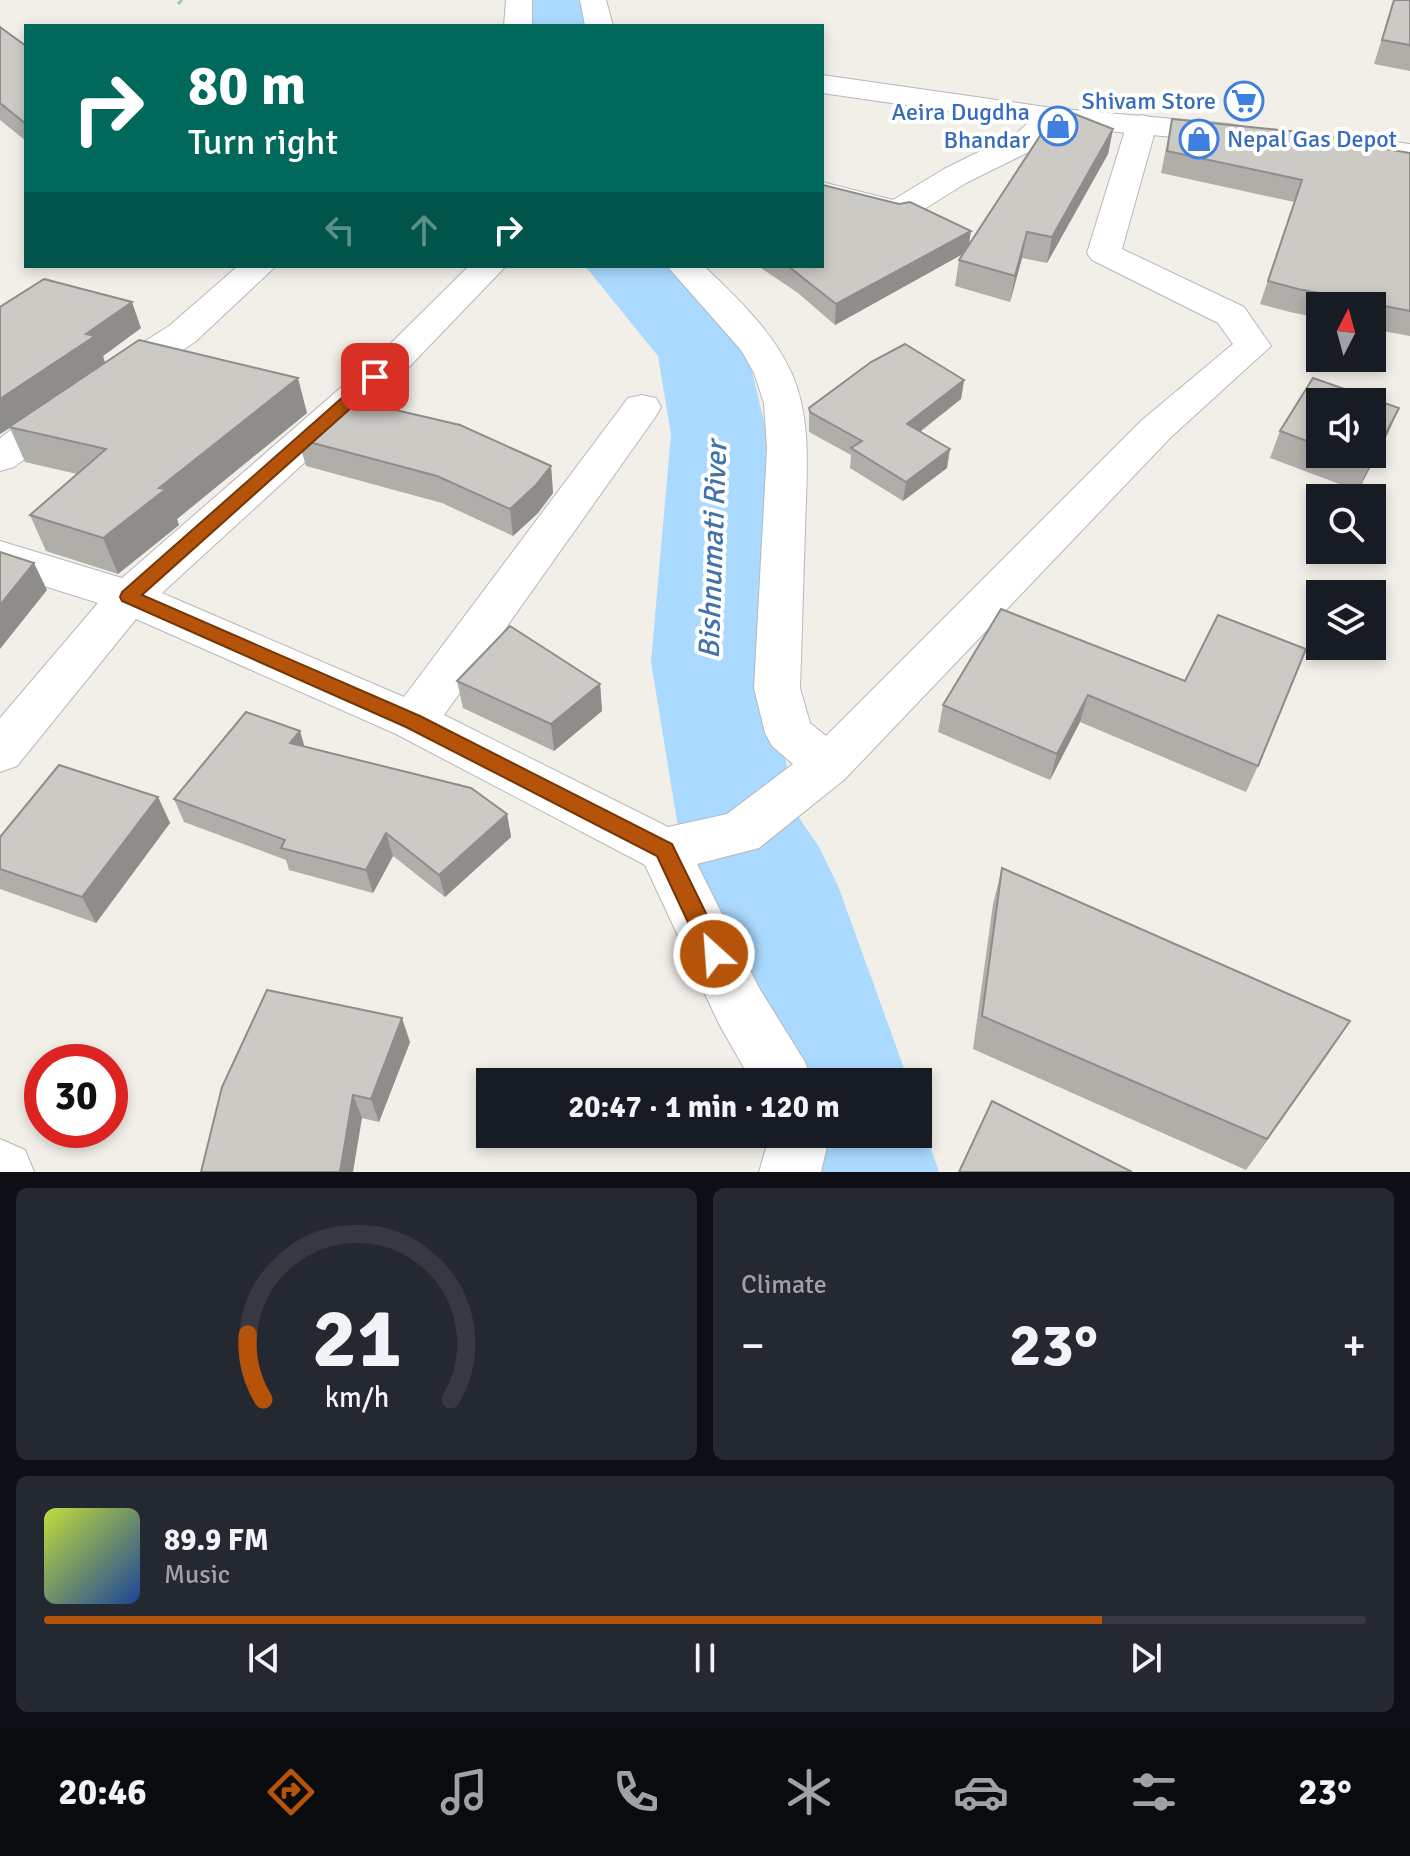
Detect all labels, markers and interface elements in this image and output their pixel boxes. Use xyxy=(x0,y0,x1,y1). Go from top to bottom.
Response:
text: 80 m xyxy=(188,51,306,120)
icon: right xyxy=(56,56,160,160)
supermarket icon: Shivam Store xyxy=(1223,80,1265,122)
place label: Shivam Store xyxy=(1081,86,1216,116)
place label: Aeira Dugdha Bhandar xyxy=(892,97,1030,155)
shop icon: Aeira Dugdha Bhandar xyxy=(1037,105,1079,147)
shop icon: Nepal Gas Depot xyxy=(1178,118,1220,160)
text: Turn right xyxy=(188,120,338,165)
place label: Nepal Gas Depot xyxy=(1227,124,1397,154)
icon: left xyxy=(318,208,362,252)
icon: ahead xyxy=(402,208,446,252)
icon: right xyxy=(486,208,530,252)
north arrow xyxy=(1306,292,1386,372)
map controls xyxy=(1306,292,1386,660)
pin xyxy=(341,343,409,411)
icon: arrive xyxy=(353,355,397,399)
button: sound xyxy=(1306,388,1386,468)
water label: Bishnumati River xyxy=(691,436,735,660)
button: search xyxy=(1306,484,1386,564)
button: layers xyxy=(1306,580,1386,660)
position arrow xyxy=(672,912,756,996)
speed limit sign: 30 xyxy=(24,1044,128,1148)
text: 20:47 · 1 min · 120 m xyxy=(568,1089,840,1126)
text: Climate xyxy=(741,1269,827,1301)
text: 21 xyxy=(312,1288,401,1390)
text: 23° xyxy=(1009,1309,1098,1383)
text: − xyxy=(741,1319,765,1373)
text: + xyxy=(1342,1319,1366,1373)
text: km/h xyxy=(324,1380,389,1415)
text: 89.9 FM xyxy=(164,1522,269,1559)
text: Music xyxy=(164,1559,230,1591)
icon: previous xyxy=(242,1636,286,1680)
icon: pause xyxy=(683,1636,727,1680)
icon: next xyxy=(1124,1636,1168,1680)
icon: directions xyxy=(263,1764,319,1820)
icon: music xyxy=(436,1764,492,1820)
icon: phone xyxy=(608,1764,664,1820)
icon: climate xyxy=(781,1764,837,1820)
icon: car xyxy=(953,1764,1009,1820)
icon: filters xyxy=(1126,1764,1182,1820)
text: 20:46 xyxy=(58,1770,147,1815)
text: 23° xyxy=(1298,1770,1352,1815)

